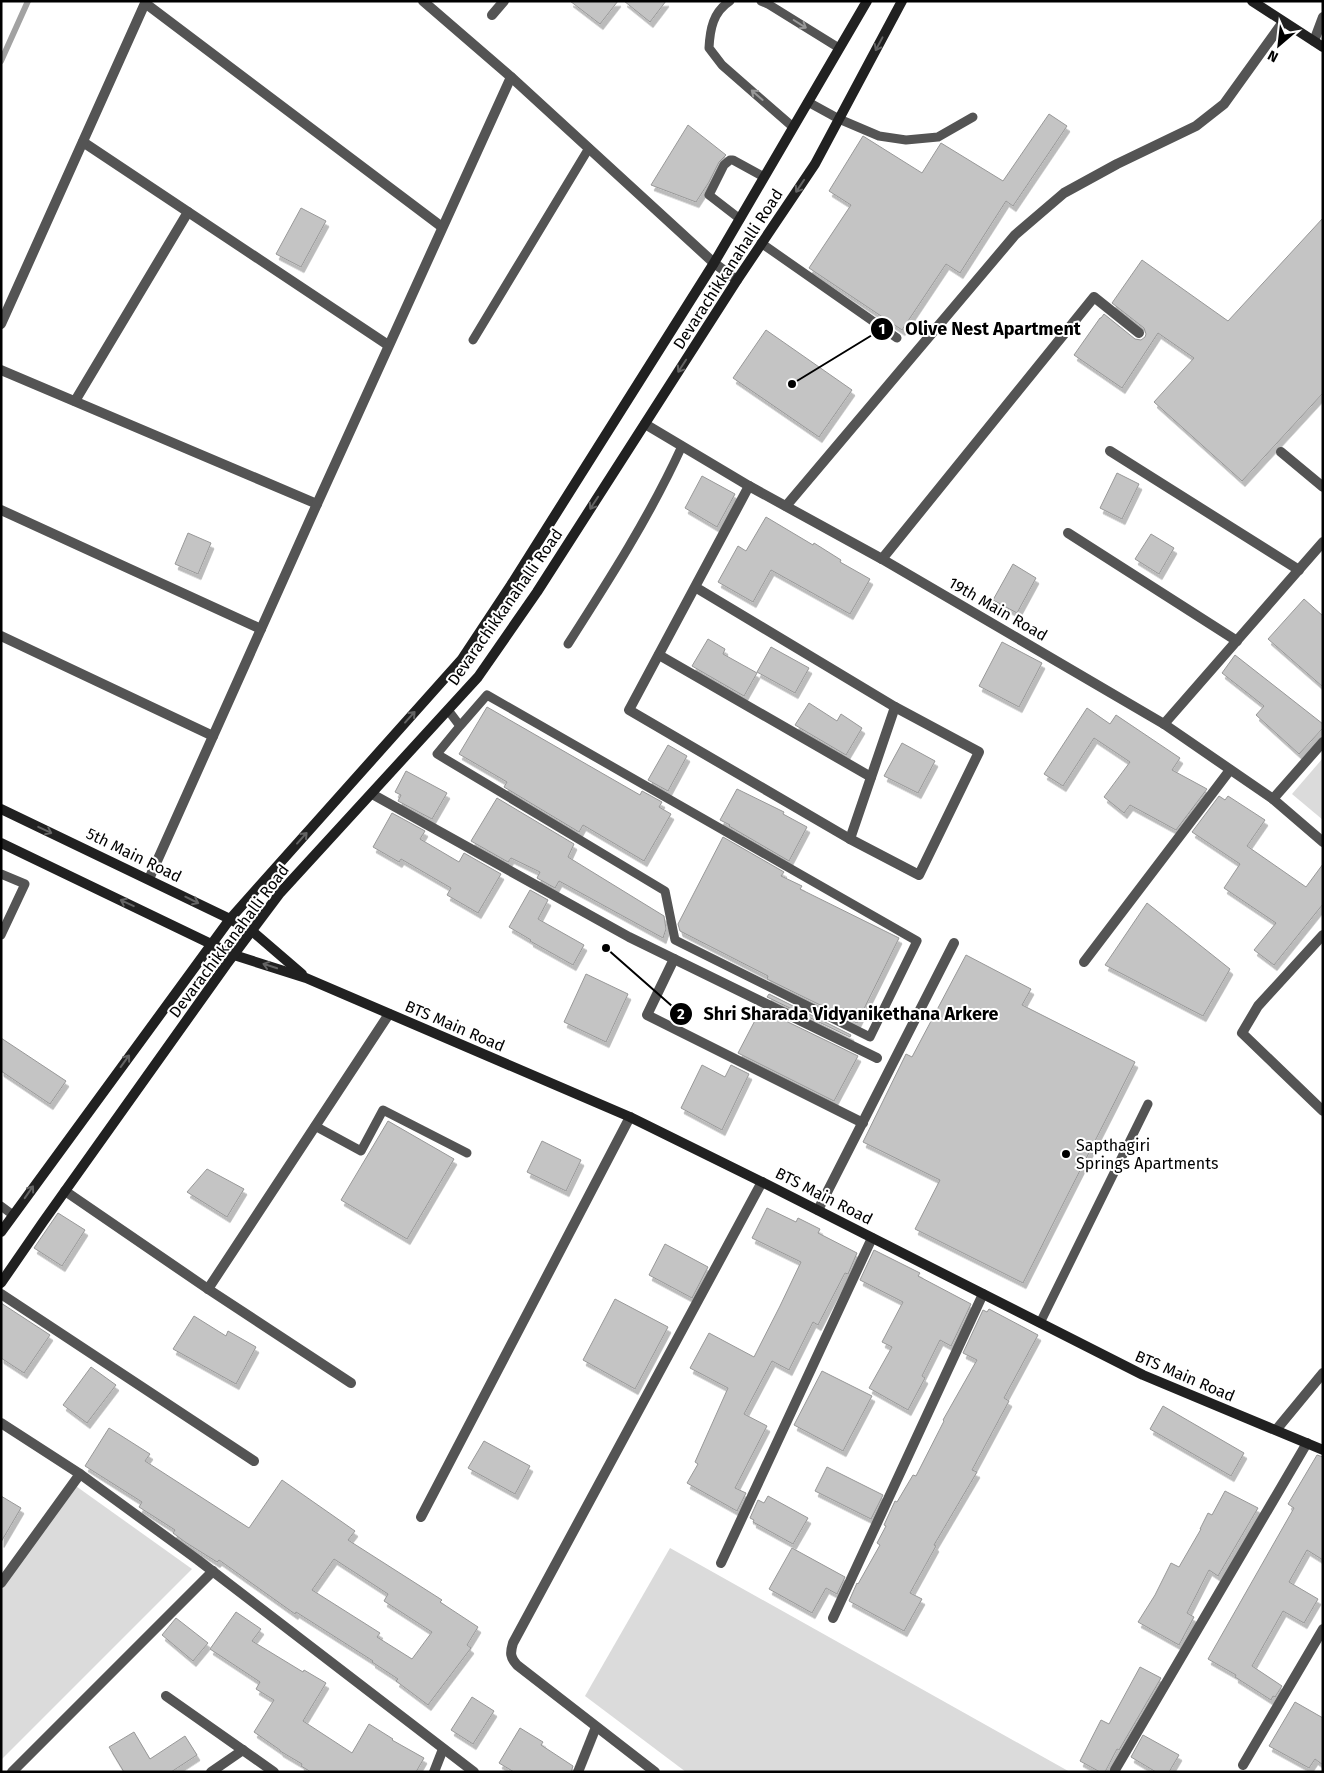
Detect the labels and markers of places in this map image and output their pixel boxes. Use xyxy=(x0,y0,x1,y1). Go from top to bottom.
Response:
callout: Olive Nest Apartment xyxy=(870,312,1091,345)
callout: Shri Sharada Vidyanikethana Arkere xyxy=(669,997,1009,1030)
place label: Sapthagiri Springs Apartments xyxy=(1076,1136,1218,1173)
marker: Sapthagiri Springs Apartments xyxy=(1060,1148,1072,1160)

